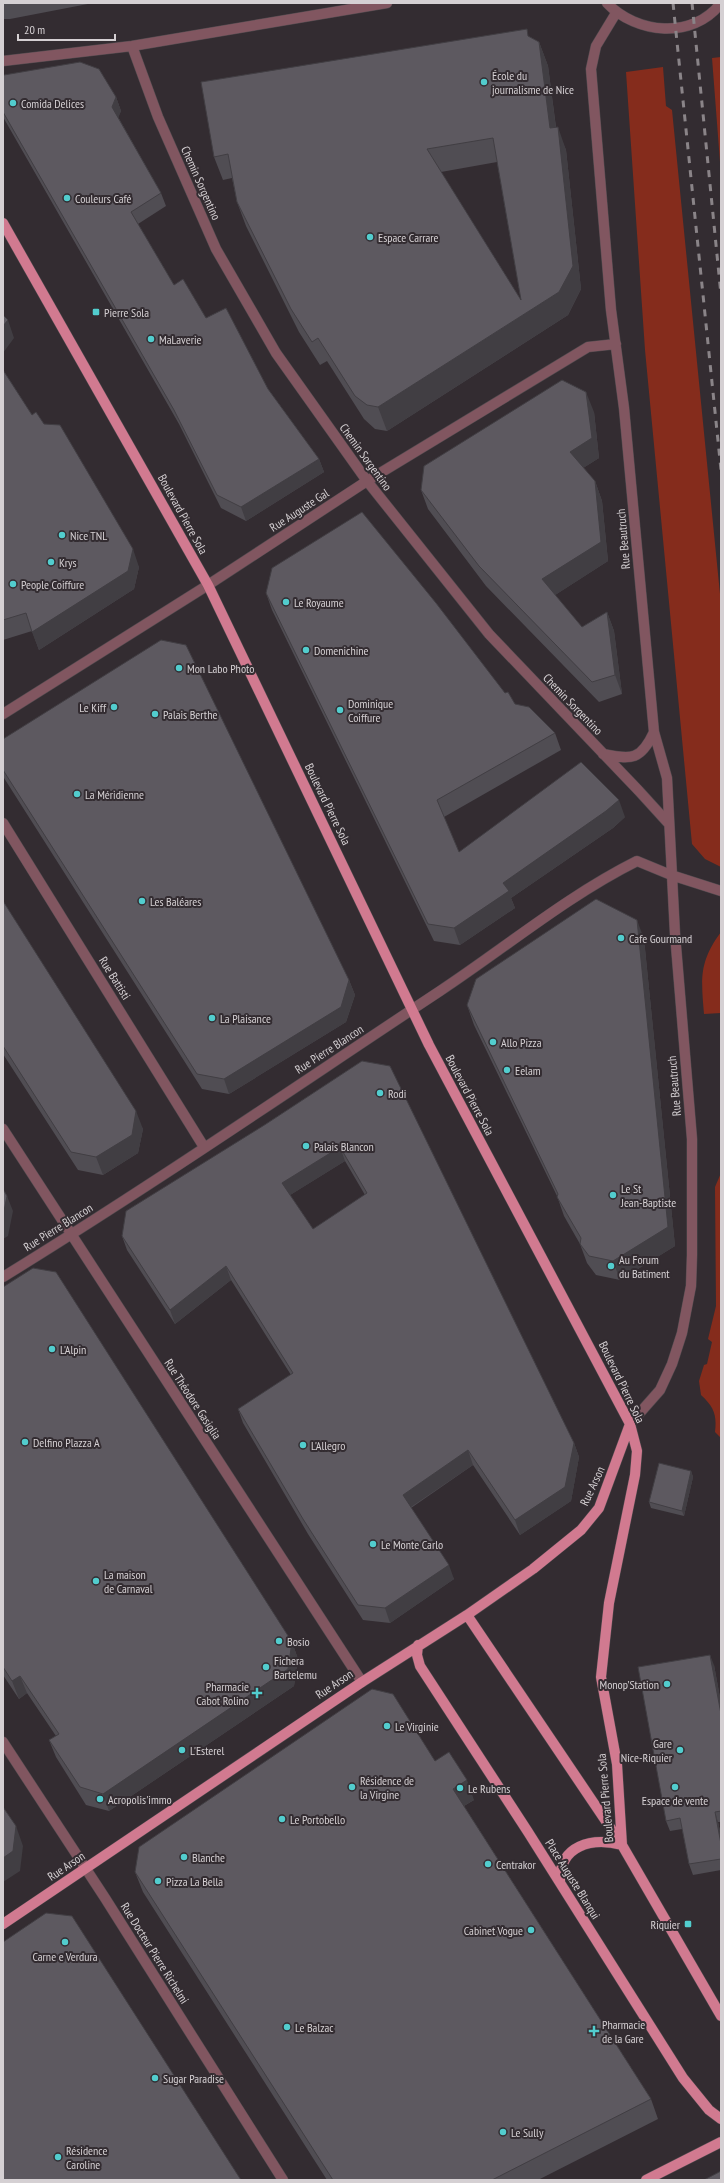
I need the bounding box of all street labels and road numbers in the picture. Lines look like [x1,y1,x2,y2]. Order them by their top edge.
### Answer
street label: Chemin Sorgentino [178,144,224,222]
street label: Chemin Sorgentino [337,420,395,494]
street label: Boulevard Pierre Sola [155,471,211,557]
street label: Rue Auguste Gal [267,485,332,535]
street label: Rue Beautruch [613,508,633,570]
street label: Chemin Sorgentino [540,670,606,738]
street label: Boulevard Pierre Sola [302,761,354,847]
street label: Rue Battisti [96,954,134,1002]
street label: Rue Pierre Blancon [292,1021,366,1077]
street label: Boulevard Pierre Sola [442,1052,498,1138]
street label: Rue Beautruch [664,1055,684,1117]
street label: Rue Pierre Blancon [21,1200,95,1254]
street label: Boulevard Pierre Sola [596,1339,648,1425]
street label: Rue Théodore Gasiglia [161,1356,225,1442]
street label: Rue Arson [576,1464,608,1508]
street label: Rue Arson [313,1666,355,1702]
street label: Boulevard Pierre Sola [594,1753,616,1843]
street label: Place Auguste Blanqui [542,1836,604,1922]
street label: Rue Arson [45,1848,87,1884]
street label: Rue Docteur Pierre Richelmi [118,1900,192,2006]

